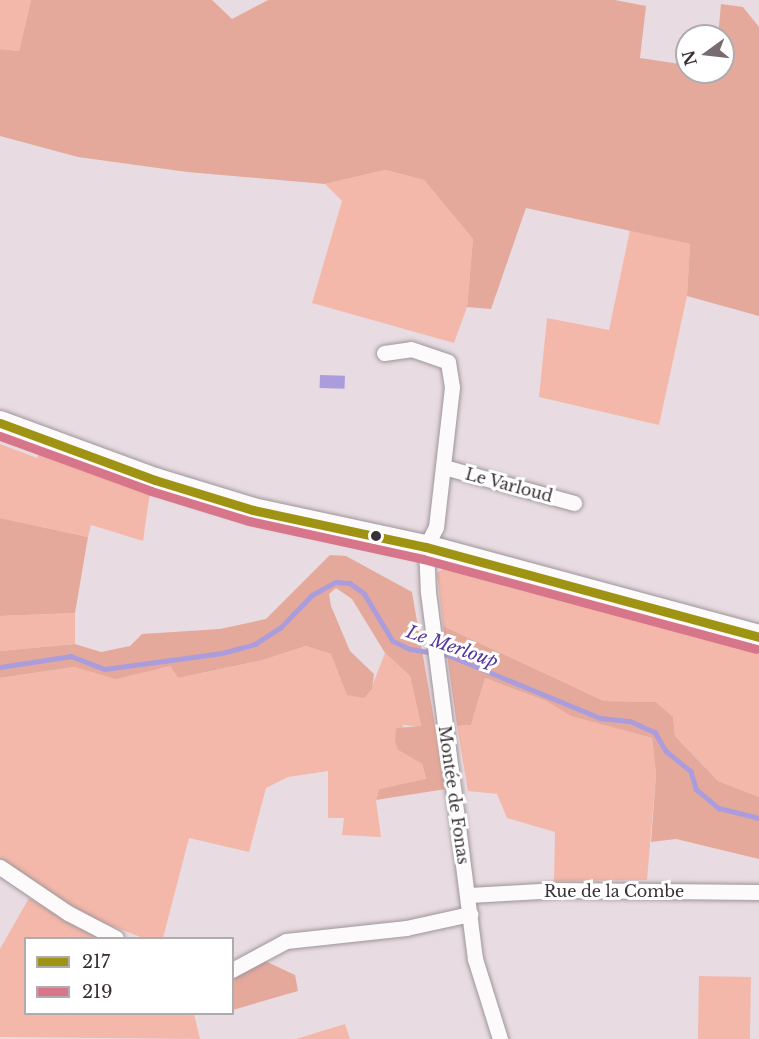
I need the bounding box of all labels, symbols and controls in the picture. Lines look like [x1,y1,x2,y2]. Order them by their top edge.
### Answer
north arrow [675,24,735,84]
text: N [678,48,701,68]
street label: Le Varloud [463,464,555,506]
unlabelled marker [370,530,382,542]
water label: Le Merloup [403,621,501,673]
street label: Montée de Fonas [435,724,473,866]
street label: Rue de la Combe [544,881,684,901]
legend [24,937,234,1015]
text: 217 [82,951,110,973]
text: 219 [82,981,113,1003]

